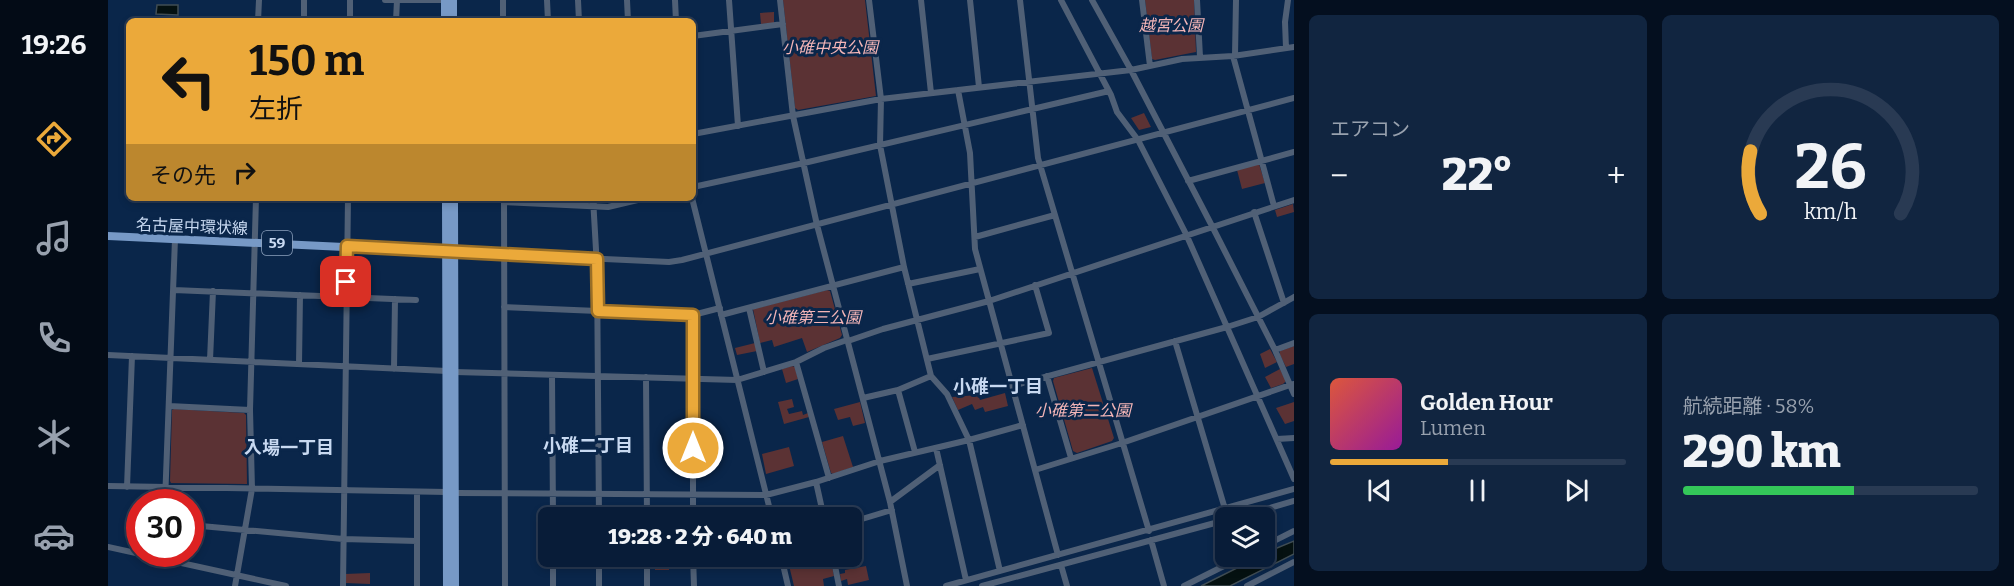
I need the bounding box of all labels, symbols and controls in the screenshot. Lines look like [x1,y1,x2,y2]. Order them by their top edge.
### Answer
park label: 越宮公園 [1139,16,1205,35]
text: 19:26 [21,29,87,61]
text: 150 m [249,36,364,86]
park label: 小碓中央公園 [782,38,880,57]
icon: left [150,42,228,120]
text: 左折 [249,93,303,125]
text: エアコン [1330,117,1410,141]
icon: directions [33,118,75,160]
text: 26 [1794,130,1866,205]
text: 22° [1442,148,1513,202]
icon: right [228,156,261,189]
text: − [1330,156,1348,196]
text: + [1607,156,1626,196]
text: その先 [150,162,216,189]
text: km/h [1804,199,1857,225]
street label: 名古屋中環状線 [136,215,248,238]
icon: music [33,217,75,259]
road number: 59 [262,231,292,255]
pin [320,256,371,307]
icon: arrive [329,265,362,298]
park label: 小碓第三公園 [765,308,863,327]
icon: phone [33,317,75,359]
district label: 小碓一丁目 [953,376,1043,398]
text: Golden Hour [1420,389,1553,416]
text: 航続距離 · 58% [1683,394,1814,418]
park label: 小碓第二公園 [1035,401,1133,420]
icon: climate [33,416,75,458]
position arrow [661,416,725,480]
text: Lumen [1420,416,1486,440]
text: 290 km [1683,425,1841,479]
district label: 小碓二丁目 [543,435,633,457]
district label: 入場一丁目 [244,437,334,459]
icon: previous [1363,474,1396,507]
icon: pause [1461,474,1494,507]
icon: next [1560,474,1593,507]
speed limit sign: 30 [126,489,204,567]
map controls [1215,507,1275,567]
button: layers [1215,507,1275,567]
icon: car [33,515,75,557]
text: 19:28 · 2 分 · 640 m [608,523,792,550]

